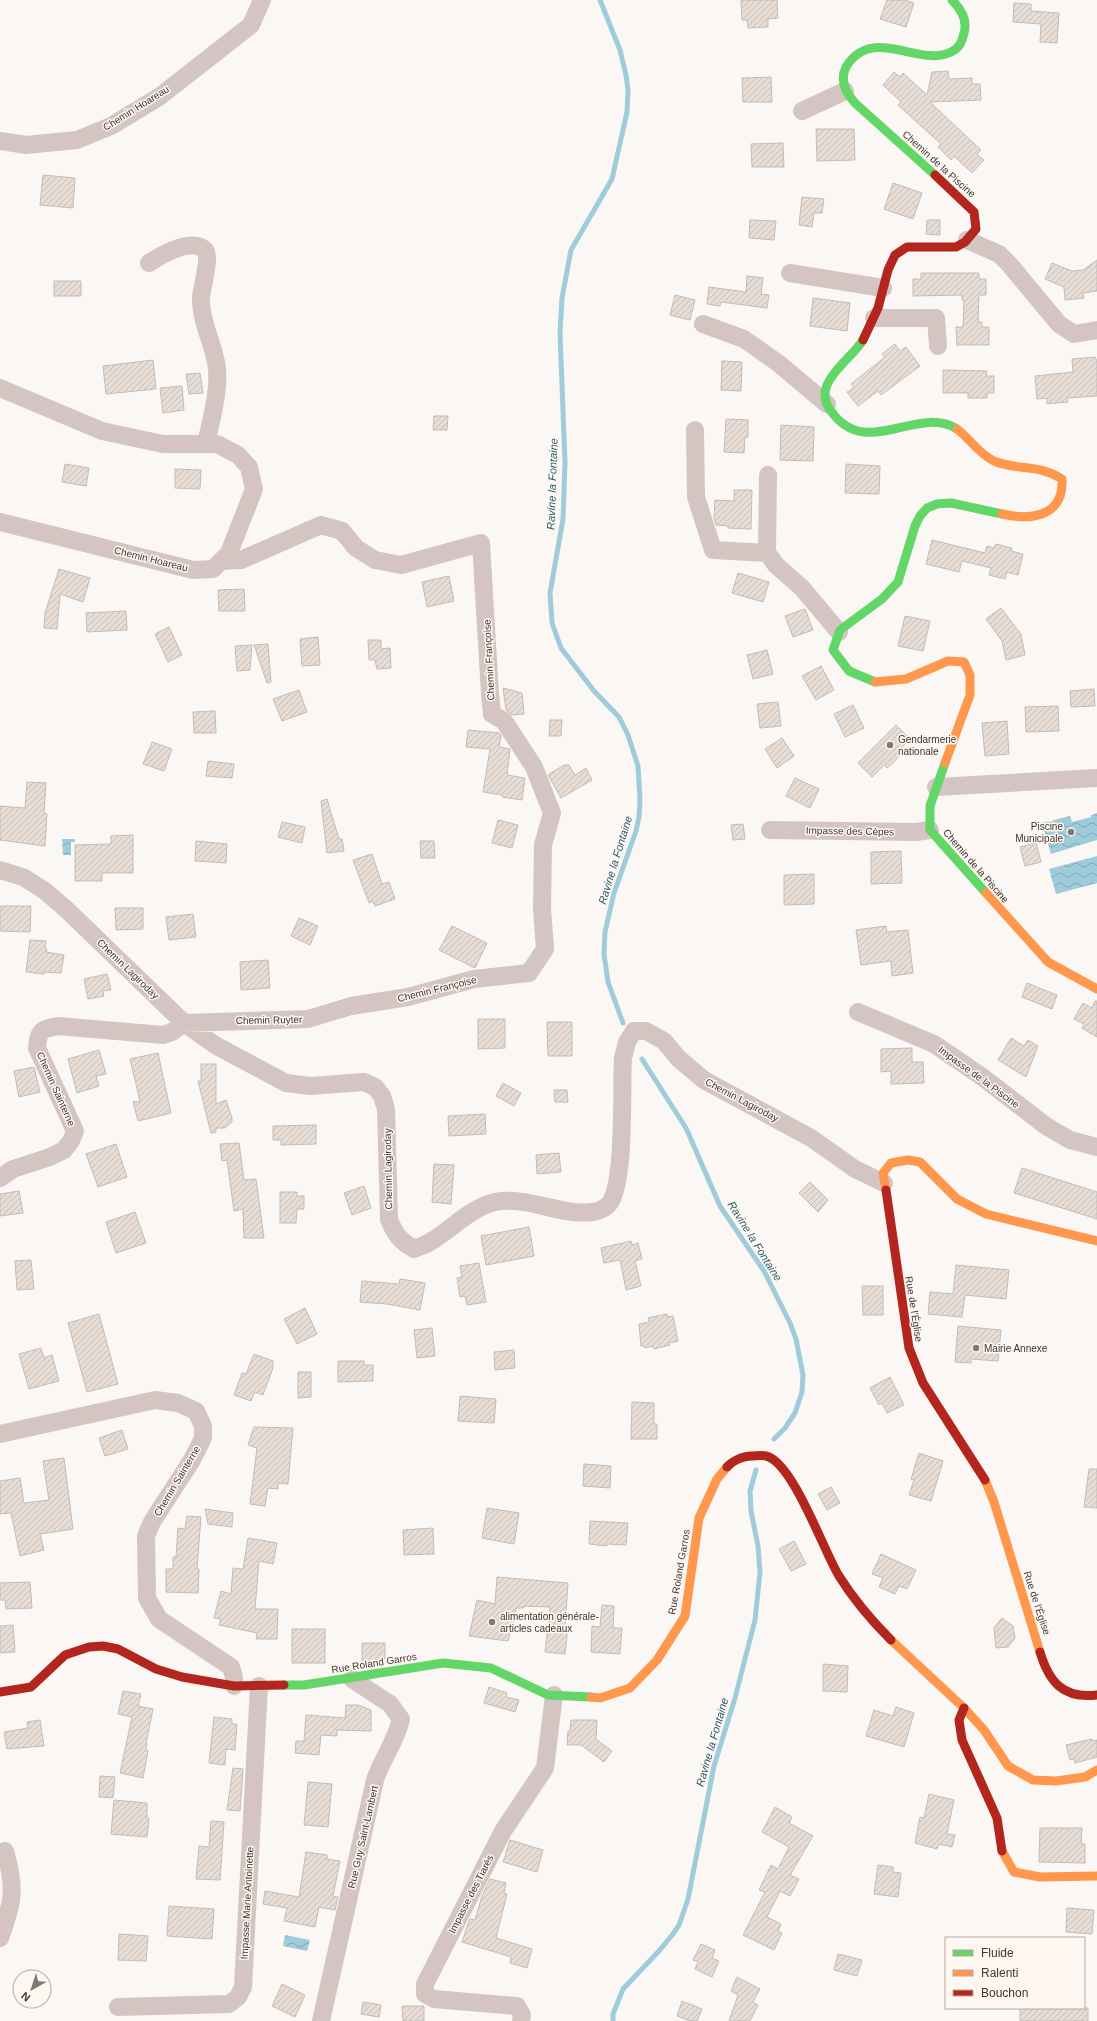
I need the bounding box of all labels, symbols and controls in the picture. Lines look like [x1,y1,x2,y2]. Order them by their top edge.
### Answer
street label: Chemin Hoareau [101,83,171,133]
street label: Chemin de la Piscine [900,128,978,200]
water label: Ravine la Fontaine [544,438,560,530]
street label: Chemin Hoareau [113,545,189,573]
street label: Chemin Françoise [481,619,497,701]
place label: Gendarmerie nationale [898,734,957,757]
marker: Gendarmerie nationale [885,740,895,750]
water label: Ravine la Fontaine [596,814,634,906]
place label: Piscine Municipale [1015,821,1063,844]
street label: Impasse des Cèpes [806,825,894,837]
street label: Chemin de la Piscine [941,827,1011,905]
marker: Piscine Municipale [1066,827,1076,837]
street label: Chemin Lagiroday [95,937,161,1001]
street label: Chemin Françoise [396,974,478,1004]
street label: Chemin Ruyter [236,1014,303,1026]
street label: Impasse de la Piscine [936,1044,1022,1110]
street label: Chemin Sainterne [35,1050,77,1128]
street label: Chemin Lagiroday [704,1076,780,1124]
street label: Chemin Lagiroday [382,1128,394,1210]
water label: Ravine la Fontaine [726,1199,784,1283]
street label: Rue de l'Église [903,1275,926,1343]
marker: Mairie Annexe [971,1343,981,1353]
place label: Mairie Annexe [984,1343,1048,1354]
street label: Chemin Sainterne [152,1443,203,1518]
street label: Rue Roland Garros [666,1529,692,1615]
street label: Rue de l'Église [1022,1569,1054,1637]
place label: alimentation générale- articles cadeaux [500,1611,599,1634]
marker: alimentation générale- articles cadeaux [487,1617,497,1627]
street label: Rue Roland Garros [331,1651,417,1675]
water label: Ravine la Fontaine [694,1696,730,1788]
street label: Rue Guy Saint-Lambert [346,1784,380,1889]
street label: Impasse Marie Antoinette [239,1846,255,1960]
street label: Impasse des Tiarés [446,1853,496,1935]
legend [945,1937,1085,2009]
text: Fluide [981,1946,1014,1960]
text: Ralenti [981,1966,1018,1980]
north arrow [12,1969,52,2009]
text: Bouchon [981,1986,1028,2000]
text: N [19,1990,33,2004]

